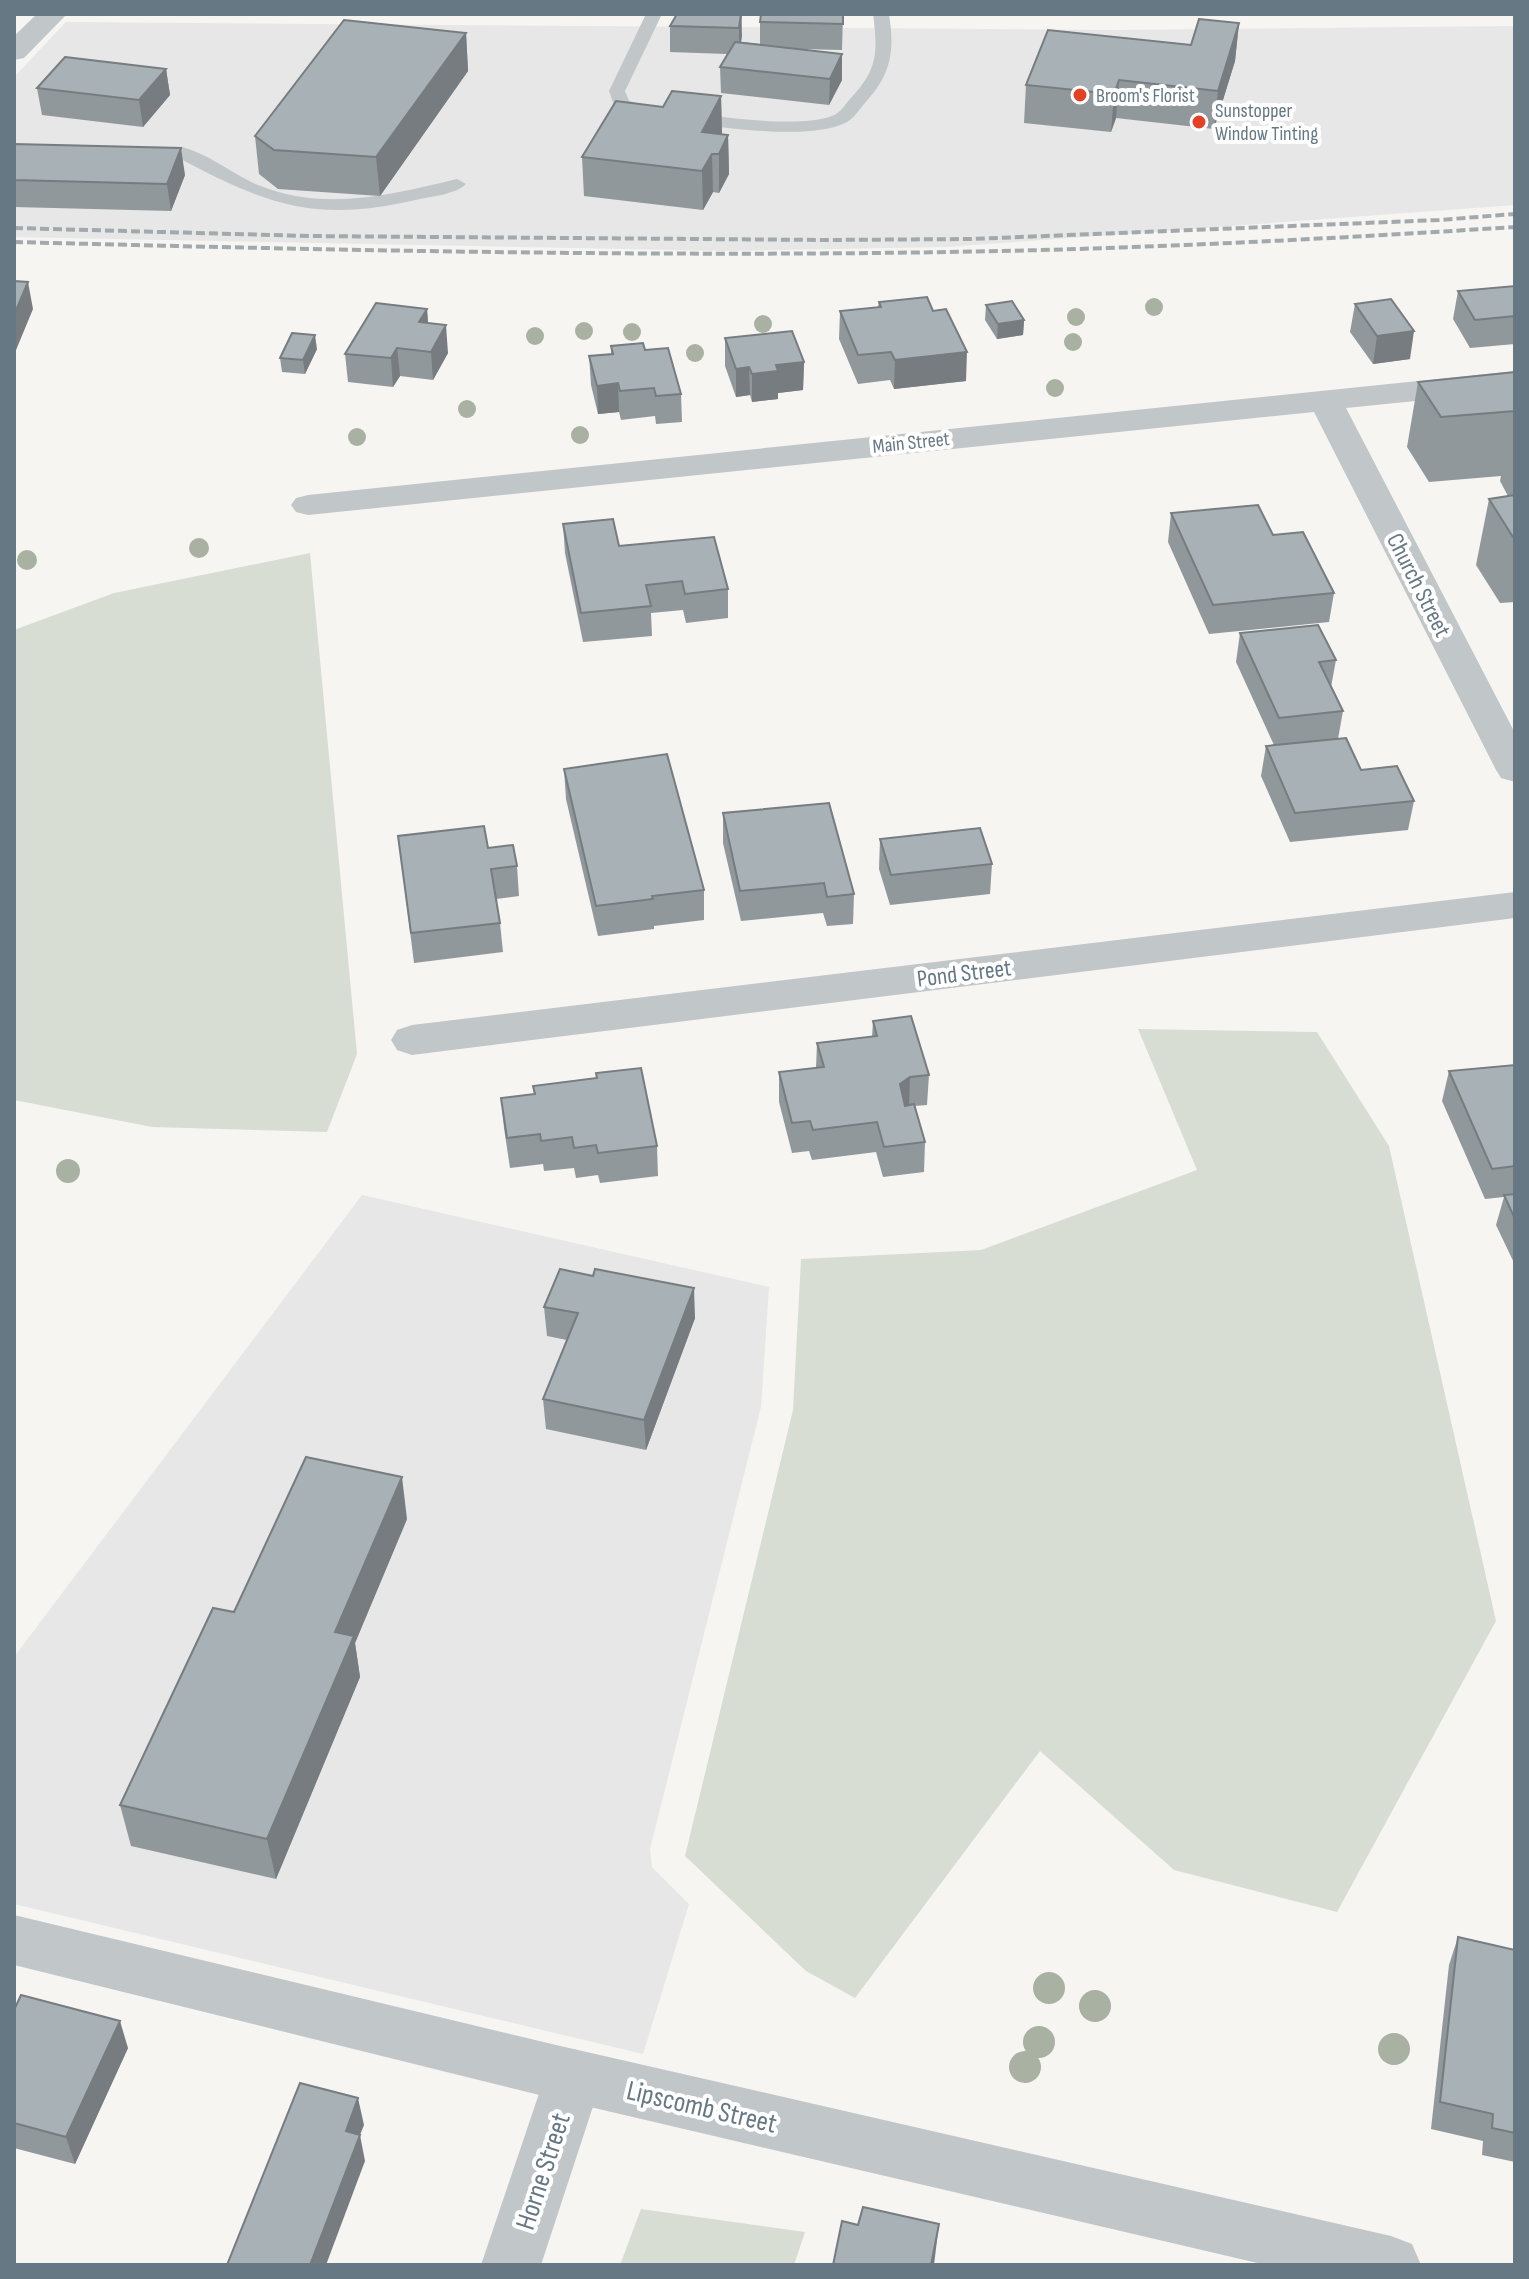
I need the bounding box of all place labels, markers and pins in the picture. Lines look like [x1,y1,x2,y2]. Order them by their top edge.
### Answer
place label: Broom's Florist [1096,84,1195,108]
marker: Broom's Florist [1071,86,1089,104]
place label: Sunstopper Window Tinting [1215,99,1318,146]
marker: Sunstopper Window Tinting [1190,113,1208,131]

